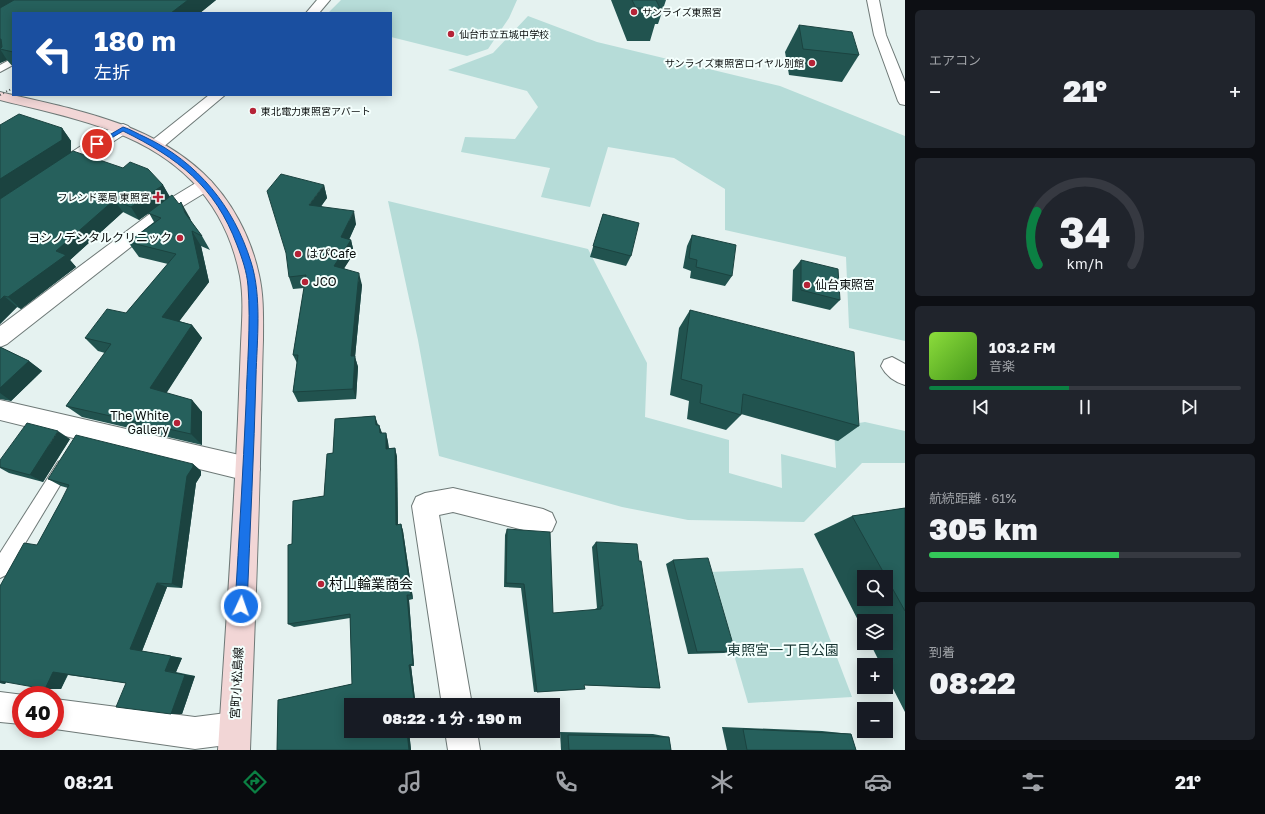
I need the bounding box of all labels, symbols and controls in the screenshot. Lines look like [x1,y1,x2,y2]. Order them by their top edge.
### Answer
place label: サンライズ東照宮 [642,6,722,18]
marker: サンライズ東照宮 [629,7,639,17]
text: 180 m [94,24,176,57]
icon: left [28,28,80,80]
place label: 仙台市立五城中学校 [459,28,549,40]
marker: 仙台市立五城中学校 [446,29,456,39]
text: エアコン [929,52,981,68]
place label: サンライズ東照宮ロイヤル別館 [665,57,804,69]
marker: サンライズ東照宮ロイヤル別館 [807,58,817,68]
text: 左折 [94,61,130,83]
text: 21° [1063,73,1107,109]
text: − [929,78,941,105]
text: + [1229,78,1241,105]
place label: 東北電力東照宮アパート [261,105,371,117]
marker: 東北電力東照宮アパート [248,106,258,116]
pin [80,127,114,161]
icon: arrive [86,133,108,155]
place label: フレンド薬局 東照宮 [58,191,150,203]
marker: フレンド薬局 東照宮 [153,192,163,202]
text: 34 [1059,207,1111,257]
place label: ヨシノデンタルクリニック [28,230,172,245]
marker: ヨシノデンタルクリニック [175,233,185,243]
place label: はぴCafe [306,246,356,261]
marker: はぴCafe [293,249,303,259]
text: km/h [1067,255,1103,272]
place label: JCO [313,274,337,289]
marker: JCO [300,277,310,287]
place label: 仙台東照宮 [815,277,875,292]
marker: 仙台東照宮 [802,280,812,290]
text: 103.2 FM [989,338,1056,356]
text: 音楽 [989,358,1015,374]
icon: previous [970,396,992,418]
icon: pause [1074,396,1096,418]
icon: next [1178,396,1200,418]
place label: The White Gallery [110,408,169,437]
marker: The White Gallery [172,418,182,428]
text: 航続距離 · 61% [929,490,1017,506]
text: 305 km [929,511,1038,547]
map controls [857,570,893,738]
button: search [857,570,893,606]
place label: 村山輪業商会 [329,575,413,592]
marker: 村山輪業商会 [316,579,326,589]
position arrow [220,585,262,627]
button: layers [857,614,893,650]
park label: 東照宮一丁目公園 [727,641,839,658]
text: 到着 [929,644,955,660]
street label: 宮町小松島線 [227,647,246,719]
button: + [857,658,893,694]
text: 08:22 [929,665,1016,701]
speed limit sign: 40 [12,686,64,738]
button: − [857,702,893,738]
text: 08:22 · 1 分 · 190 m [382,709,522,727]
icon: directions [241,768,269,796]
icon: music [396,768,424,796]
icon: phone [552,768,580,796]
icon: climate [708,768,736,796]
icon: car [864,768,892,796]
icon: filters [1019,768,1047,796]
text: 08:21 [64,771,113,793]
text: 21° [1175,771,1201,793]

